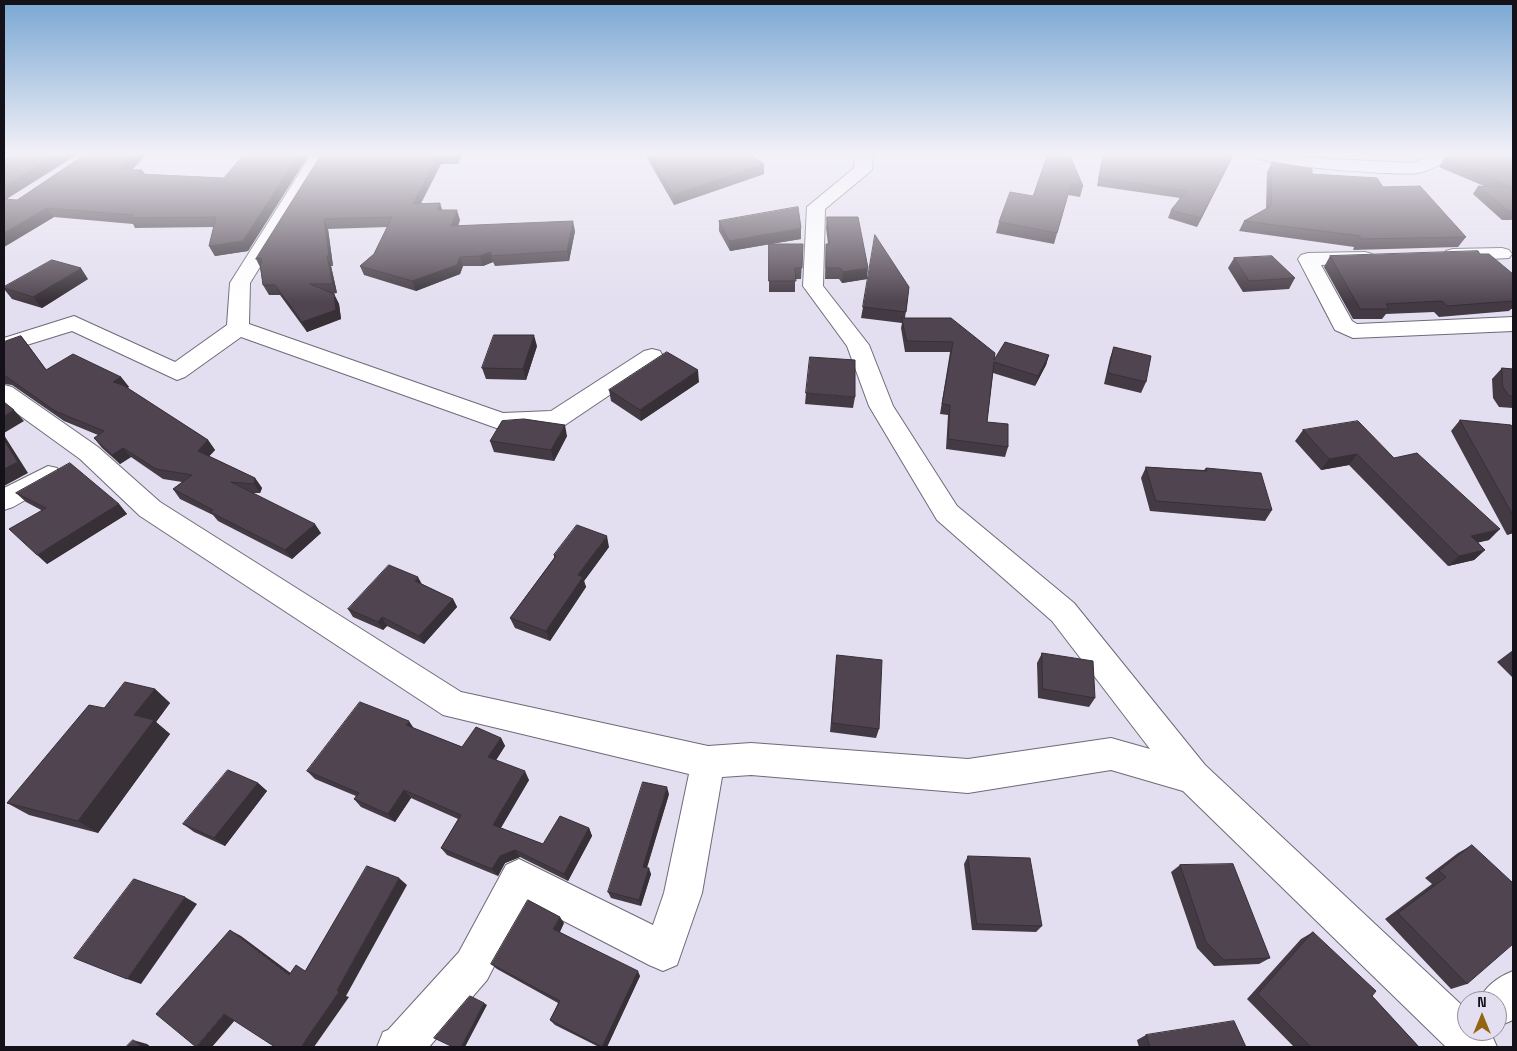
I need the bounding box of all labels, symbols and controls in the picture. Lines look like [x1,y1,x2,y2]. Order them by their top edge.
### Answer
north arrow [1457,991,1507,1041]
text: N [1477,993,1487,1011]

